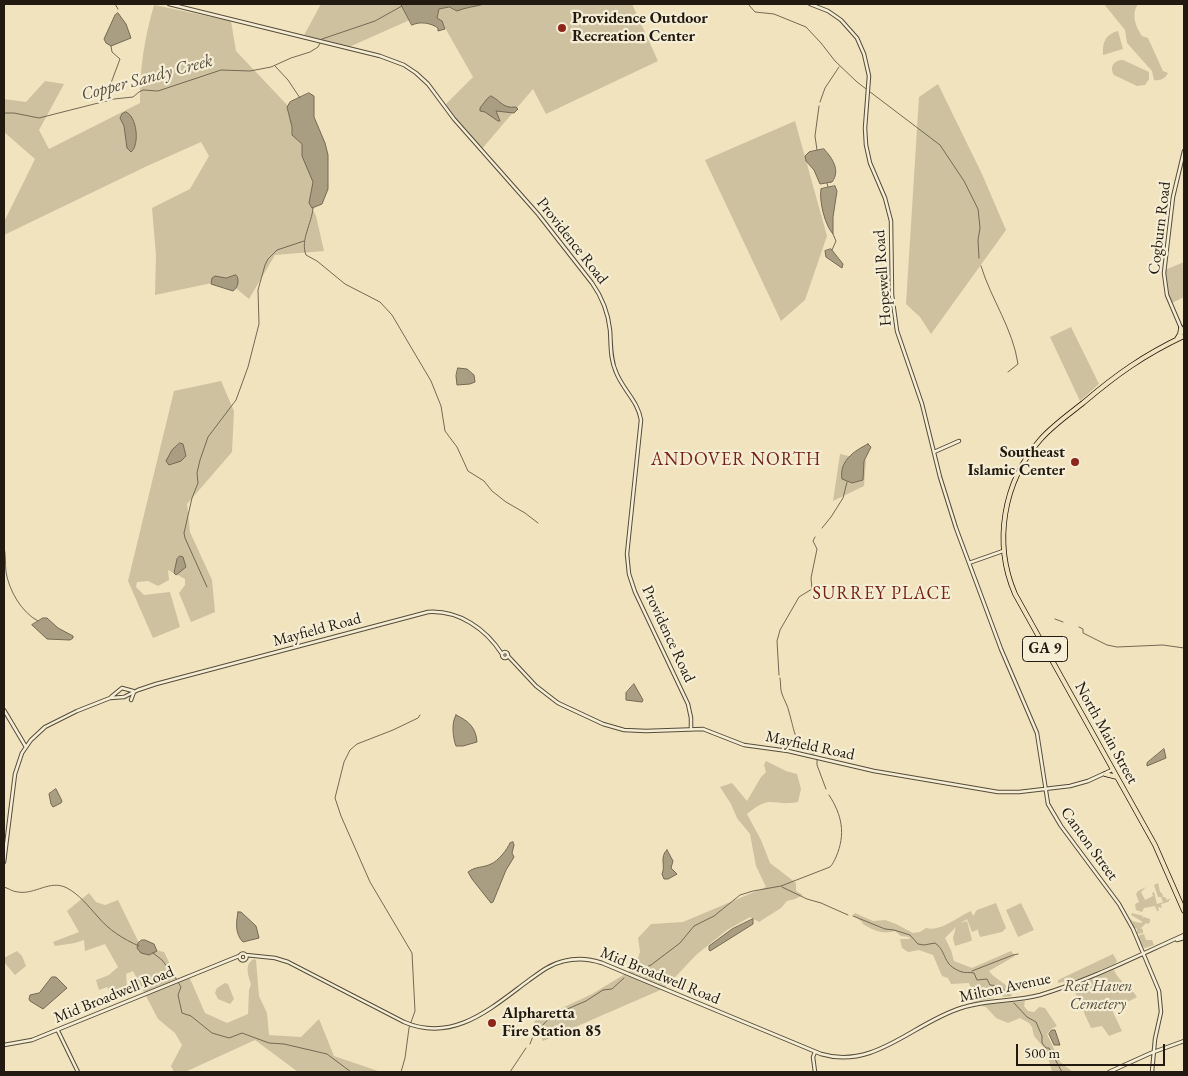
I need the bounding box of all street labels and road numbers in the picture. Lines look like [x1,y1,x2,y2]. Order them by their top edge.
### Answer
street label: Cogburn Road [1145,180,1175,276]
street label: Providence Road [532,194,612,288]
street label: Hopewell Road [870,229,896,327]
street label: Providence Road [637,583,699,685]
street label: Mayfield Road [271,609,363,651]
road number: GA 9 [1022,636,1068,662]
street label: North Main Street [1070,679,1142,787]
street label: Mayfield Road [764,727,856,765]
street label: Canton Street [1056,804,1122,884]
street label: Mid Broadwell Road [597,943,723,1009]
street label: Mid Broadwell Road [51,962,177,1028]
street label: Milton Avenue [958,969,1052,1007]

